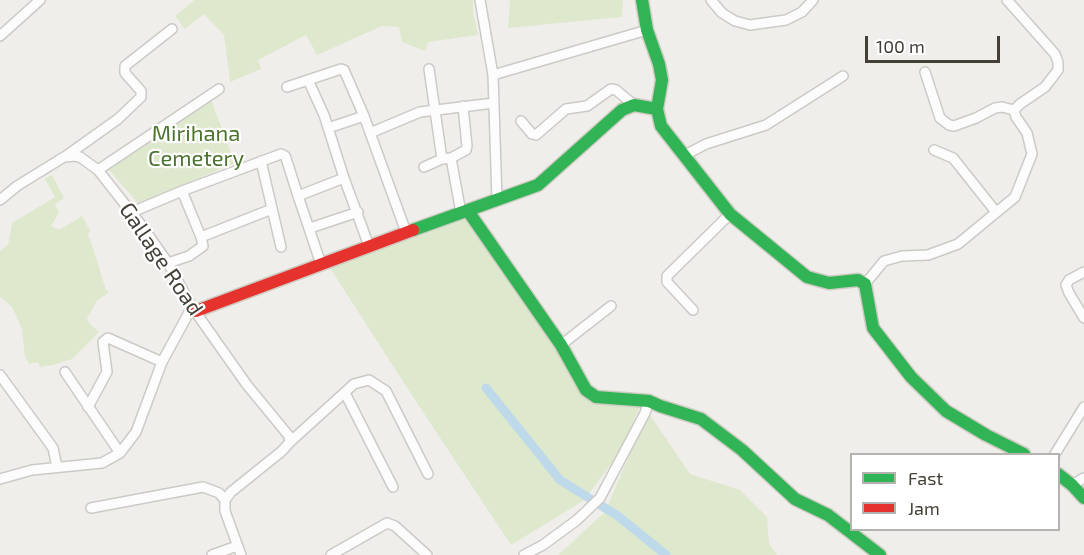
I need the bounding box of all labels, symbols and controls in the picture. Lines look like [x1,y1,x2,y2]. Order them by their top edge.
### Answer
scale bar [868,24,1003,62]
text: 100 m [876,35,925,57]
park label: Mirihana Cemetery [148,121,244,172]
street label: Gallage Road [114,197,208,321]
legend [850,453,1060,531]
text: Fast [908,467,943,489]
text: Jam [908,497,940,519]

